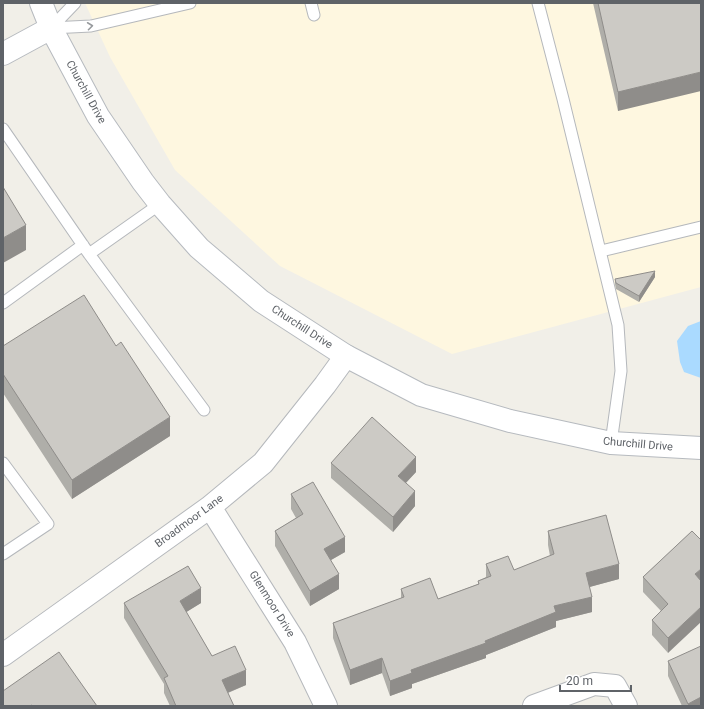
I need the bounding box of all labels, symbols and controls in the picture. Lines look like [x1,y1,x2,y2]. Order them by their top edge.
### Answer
one-way arrow [87,22,93,31]
street label: Churchill Drive [63,58,109,126]
street label: Churchill Drive [269,302,335,352]
street label: Churchill Drive [602,434,674,454]
street label: Broadmoor Lane [152,492,226,550]
street label: Glenmoor Drive [246,569,298,640]
scale bar [560,667,631,693]
text: 20 m [566,674,593,688]

